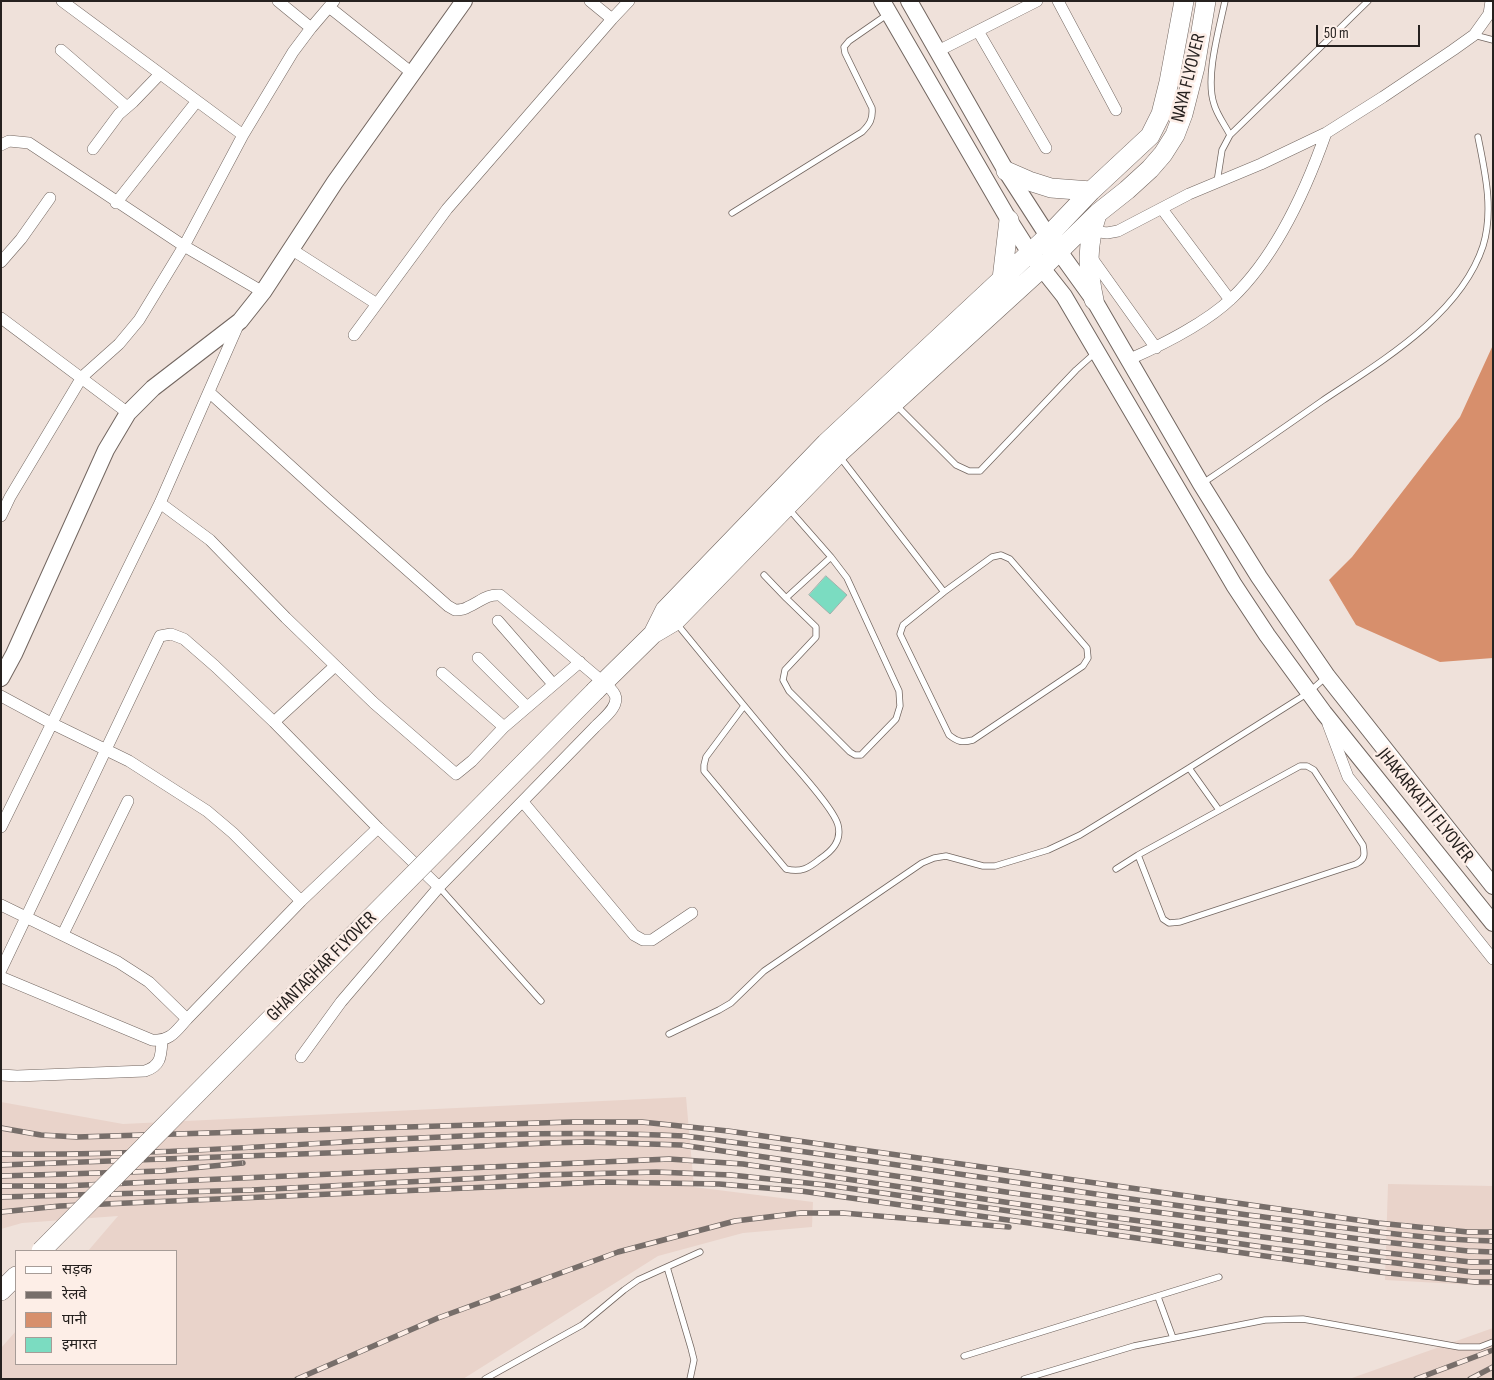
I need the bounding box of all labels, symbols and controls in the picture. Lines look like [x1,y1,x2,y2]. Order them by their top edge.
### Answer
scale bar [1319,15,1423,47]
text: 50 m [1324,24,1349,43]
street label: NAYA FLYOVER [1167,31,1211,125]
street label: JHAKARKATTI FLYOVER [1372,744,1478,868]
street label: GHANTAGHAR FLYOVER [262,907,382,1027]
legend [15,1250,178,1365]
text: सड़क [62,1260,92,1279]
text: रेलवे [62,1285,87,1304]
text: पानी [62,1310,87,1329]
text: इमारत [62,1335,97,1354]

